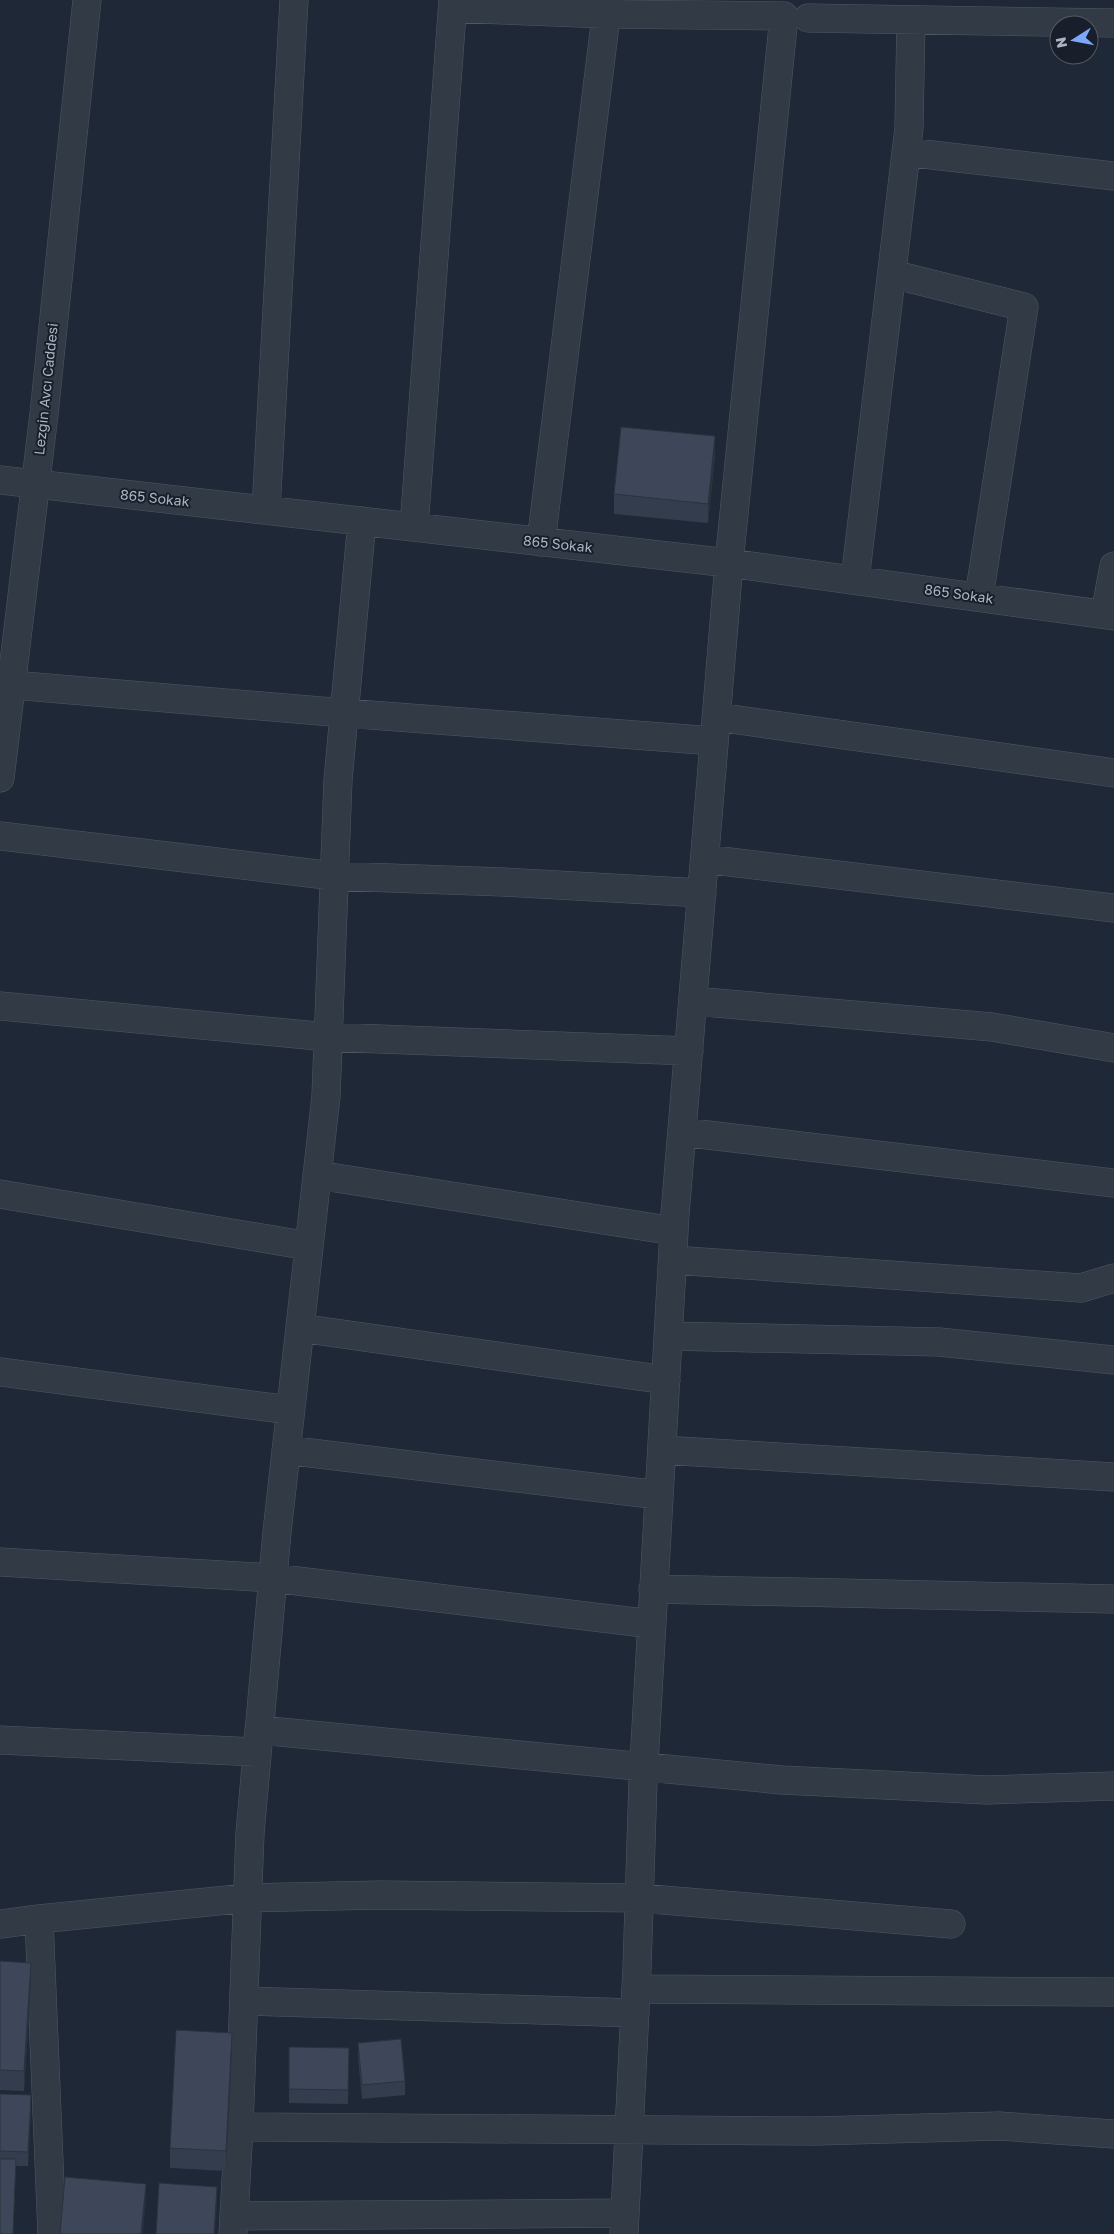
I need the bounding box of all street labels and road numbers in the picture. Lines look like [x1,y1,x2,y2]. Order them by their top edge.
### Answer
street label: Lezgin Avcı Caddesi [30,322,61,456]
street label: 865 Sokak [120,485,191,510]
street label: 865 Sokak [523,531,594,556]
street label: 865 Sokak [923,580,995,607]

